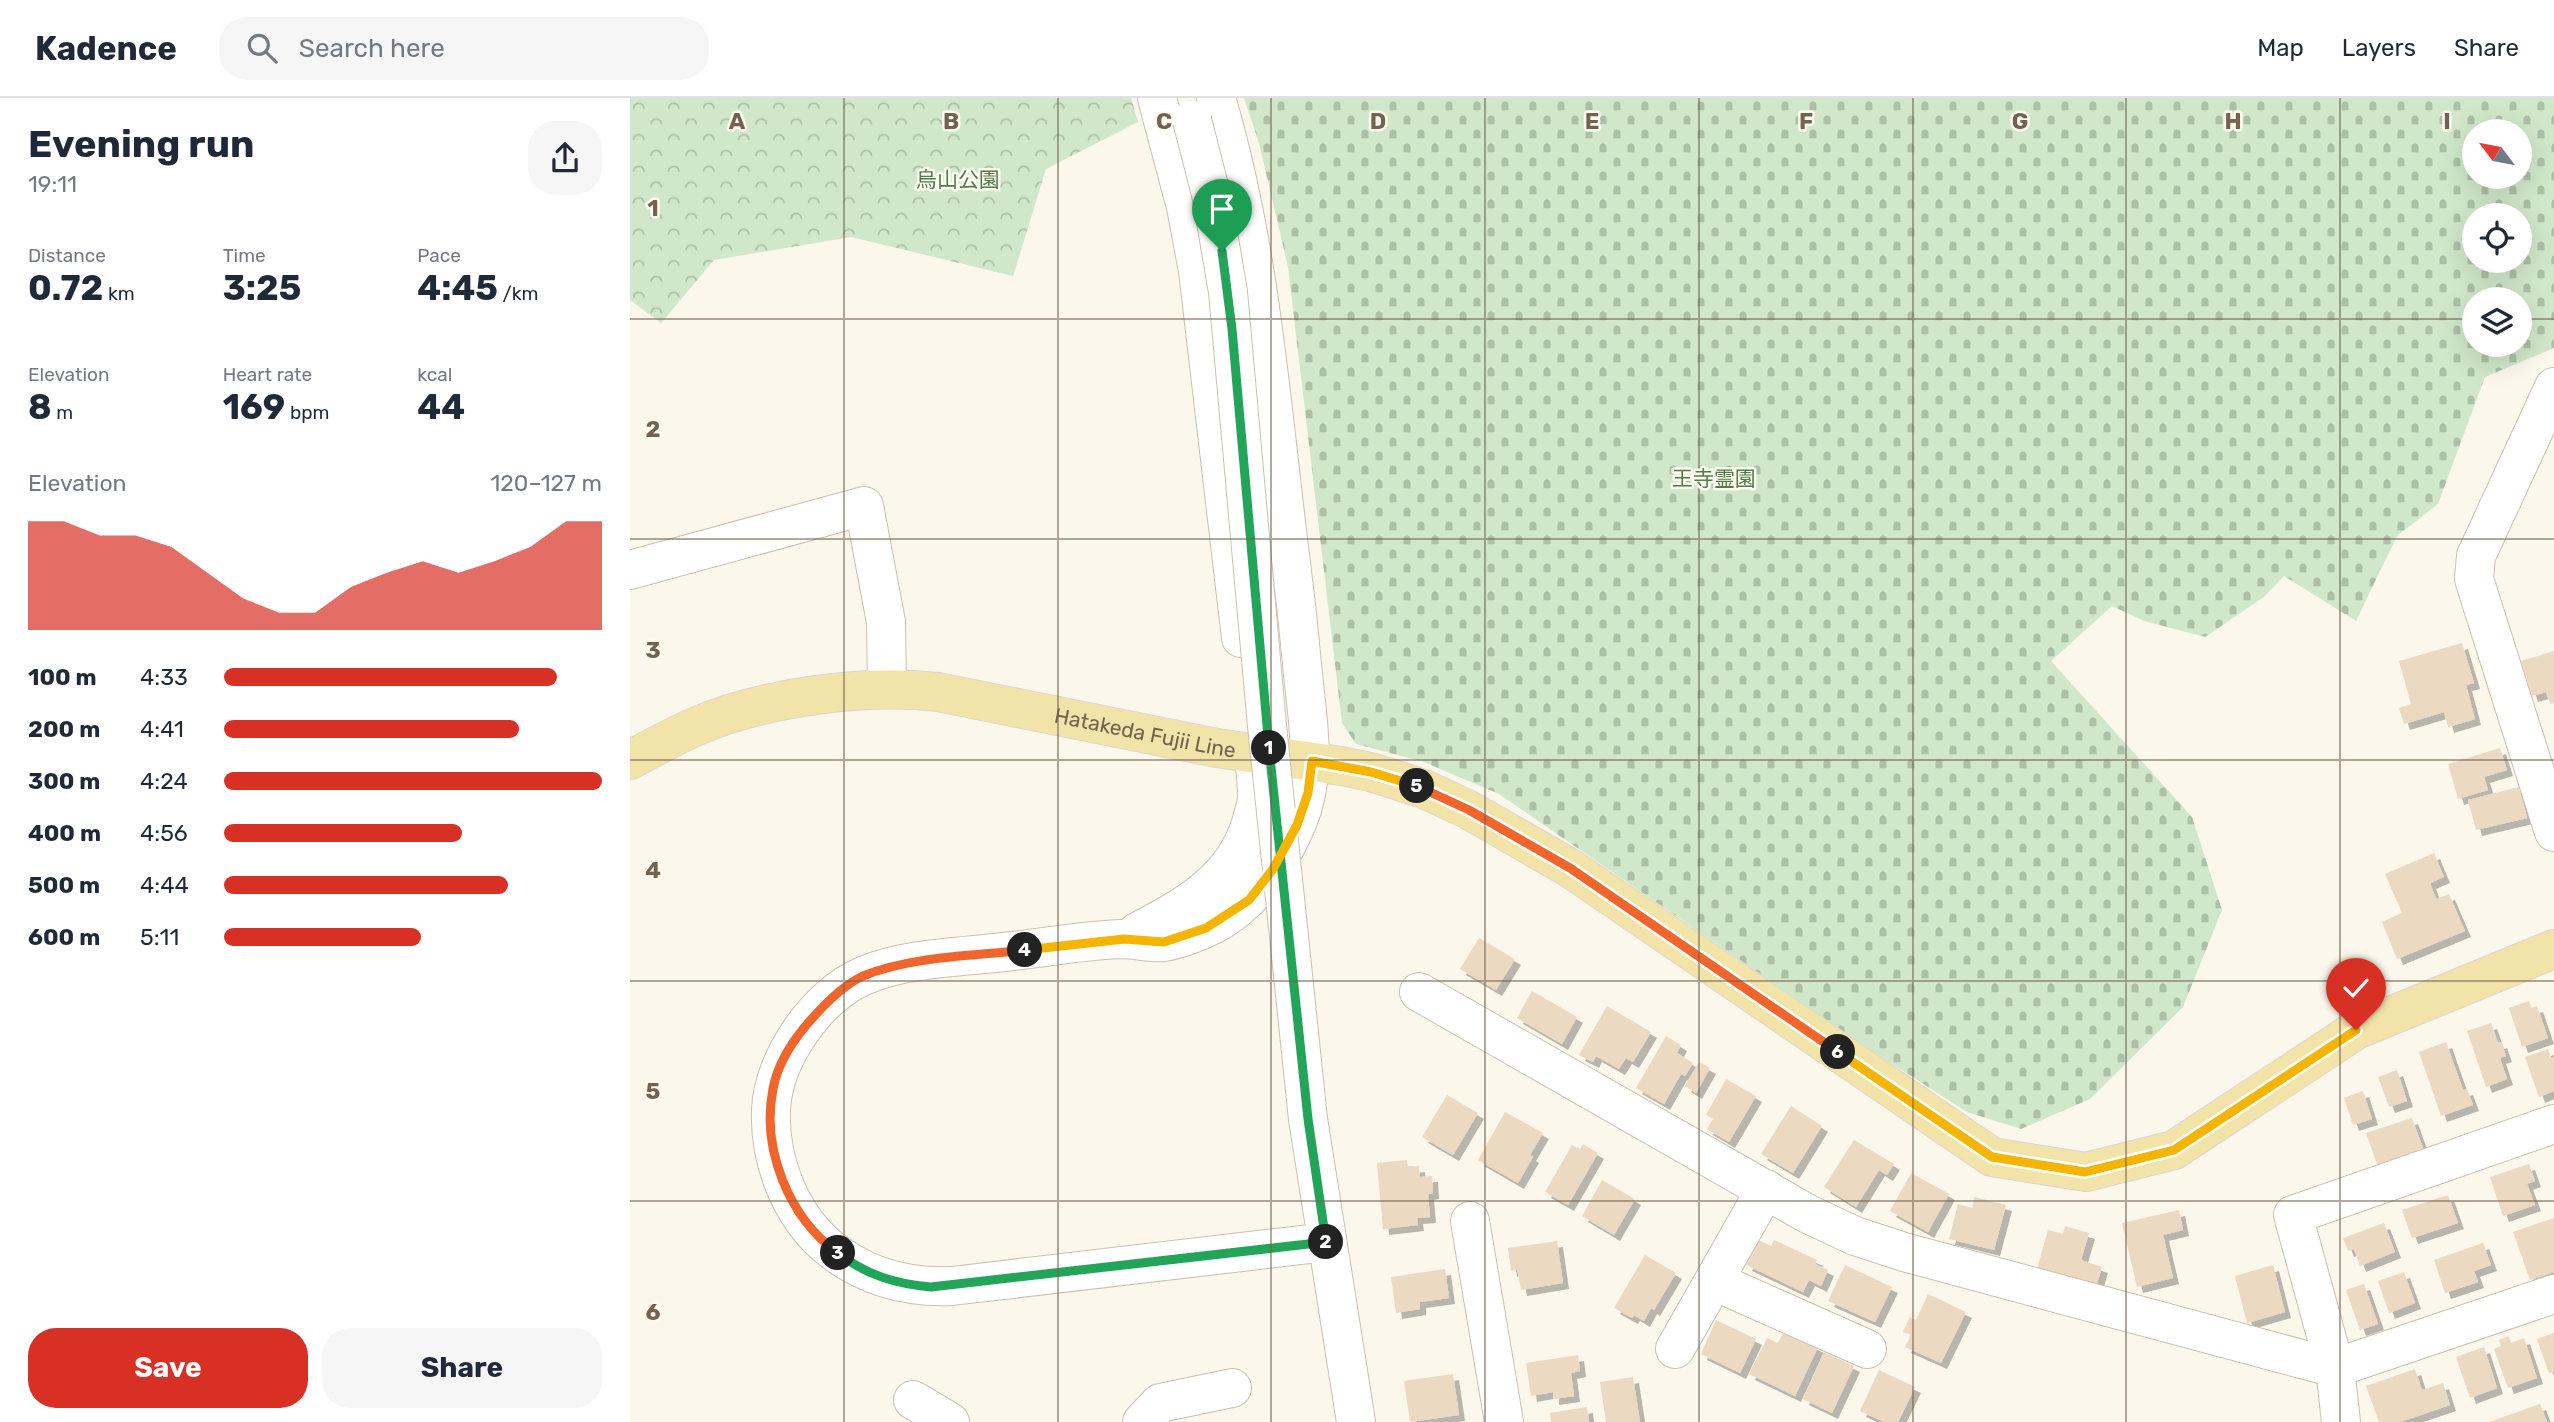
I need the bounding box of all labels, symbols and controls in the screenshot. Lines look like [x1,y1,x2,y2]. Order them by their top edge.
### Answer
search box [219,17,709,80]
text: Kadence [35,29,177,68]
icon: search [243,29,281,67]
text: Search here [299,33,445,64]
text: Map [2257,34,2304,62]
text: Layers [2342,34,2416,62]
text: Share [2454,34,2519,62]
text: A [729,107,746,135]
text: B [943,107,959,135]
text: C [1156,107,1172,135]
text: D [1370,107,1386,135]
text: E [1585,107,1599,135]
text: F [1799,107,1813,135]
text: G [2012,107,2028,135]
text: H [2224,107,2242,135]
text: I [2443,107,2451,135]
north arrow [2462,119,2532,189]
map controls [2462,119,2532,357]
text: Evening run [28,121,254,167]
button: share [528,121,602,195]
park label: 烏山公園 [916,167,1000,192]
text: 19:11 [28,170,77,198]
pin [1192,179,1252,251]
icon: arrive [1203,190,1241,228]
text: 1 [647,194,659,222]
button: locate [2462,203,2532,273]
text: Distance [28,244,106,267]
text: Time [223,244,266,267]
text: Pace [417,244,461,267]
text: 0.72 [28,267,103,309]
text: 3:25 [223,267,301,309]
text: 4:45 [417,267,498,309]
text: km [103,282,135,305]
text: /km [498,282,538,305]
button: layers [2462,287,2532,357]
text: Elevation [28,363,109,386]
text: Heart rate [223,363,312,386]
text: kcal [417,363,452,386]
text: 8 [28,386,52,428]
text: 169 [223,386,285,428]
text: 44 [417,386,465,428]
text: m [52,401,73,424]
text: bpm [285,401,329,424]
text: 2 [646,415,660,443]
park label: 王寺霊園 [1672,466,1756,491]
text: Elevation [28,469,127,497]
text: 120–127 m [490,469,602,497]
text: 3 [645,636,661,664]
text: 100 m [28,663,97,691]
text: 4:33 [140,663,188,691]
street label: Hatakeda Fujii Line [1052,703,1238,763]
text: 200 m [28,715,100,743]
text: 4:41 [140,715,184,743]
pin: 1 [1252,730,1286,766]
text: 1 [1264,736,1273,759]
text: 300 m [28,767,100,795]
text: 4:24 [140,767,188,795]
pin: 5 [1400,768,1434,804]
text: 5 [1410,774,1423,797]
text: 400 m [28,819,101,847]
text: 4:56 [140,819,188,847]
text: 4 [645,856,661,884]
text: 500 m [28,871,100,899]
text: 4:44 [140,871,189,899]
text: 600 m [28,923,100,951]
text: 5:11 [140,923,179,951]
pin: 4 [1008,932,1042,968]
text: 4 [1018,938,1031,961]
pin [2326,958,2386,1030]
icon: check [2337,969,2375,1007]
pin: 6 [1820,1034,1856,1070]
text: 6 [1831,1040,1844,1063]
text: 5 [646,1077,661,1105]
pin: 2 [1308,1224,1344,1260]
text: 2 [1319,1230,1332,1253]
pin: 3 [820,1236,856,1270]
text: 3 [831,1241,844,1264]
text: 6 [646,1298,661,1326]
button: Save [28,1328,308,1408]
button: Share [322,1328,602,1408]

